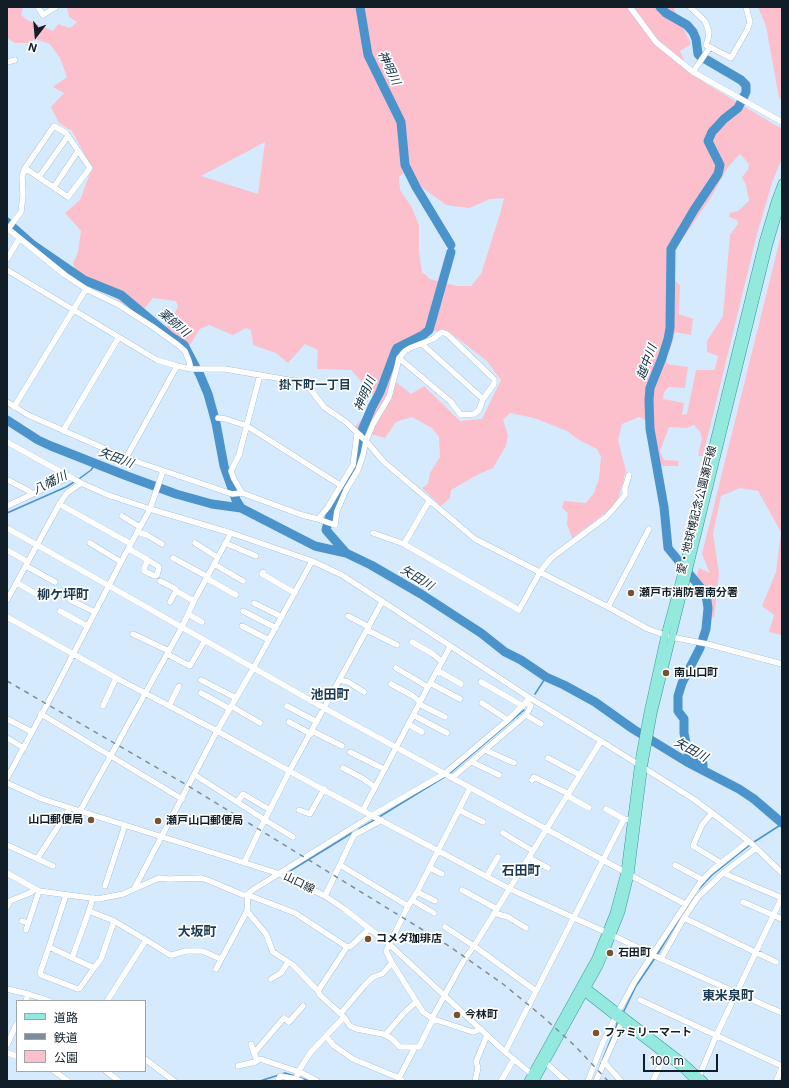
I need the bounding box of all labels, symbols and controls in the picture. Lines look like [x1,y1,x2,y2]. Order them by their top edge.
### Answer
north arrow [16,16,56,56]
text: N [27,40,39,55]
water label: 神明川 [375,49,403,87]
water label: 薬師川 [156,306,192,340]
water label: 越中川 [634,343,660,381]
water label: 神明川 [351,375,379,413]
district label: 掛下町一丁目 [279,378,351,392]
street label: 愛・地球博記念公園瀬戸線 [675,444,719,576]
water label: 矢田川 [97,445,135,471]
water label: 八幡川 [31,469,69,497]
water label: 矢田川 [398,563,436,593]
place label: 瀬戸市消防署南分署 [639,586,738,600]
district label: 柳ケ坪町 [37,587,89,603]
marker: 瀬戸市消防署南分署 [626,588,636,598]
place label: 南山口町 [674,666,718,680]
marker: 南山口町 [661,668,671,678]
district label: 池田町 [311,687,349,703]
water label: 矢田川 [672,735,710,765]
place label: 山口郵便局 [28,813,83,827]
place label: 瀬戸山口郵便局 [166,814,243,828]
marker: 山口郵便局 [86,815,96,825]
marker: 瀬戸山口郵便局 [153,816,163,826]
district label: 石田町 [502,863,540,879]
street label: 山口線 [281,870,317,896]
district label: 大坂町 [178,924,216,940]
place label: コメダ珈琲店 [376,932,442,946]
marker: コメダ珈琲店 [363,934,373,944]
place label: 石田町 [618,946,651,960]
marker: 石田町 [605,948,615,958]
district label: 東米泉町 [702,988,754,1004]
legend [16,1000,146,1072]
place label: 今林町 [465,1008,498,1022]
text: 道路 [54,1010,78,1025]
marker: 今林町 [452,1010,462,1020]
place label: ファミリーマート [604,1026,692,1040]
marker: ファミリーマート [591,1028,601,1038]
text: 鉄道 [54,1030,78,1045]
scale bar [645,1046,720,1072]
text: 公園 [54,1050,78,1065]
text: 100 m [650,1053,684,1068]

